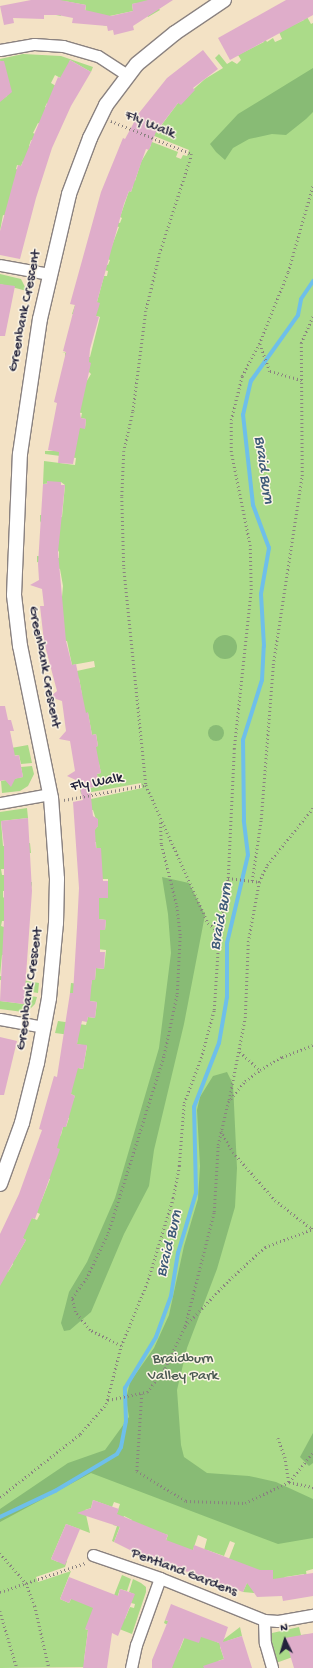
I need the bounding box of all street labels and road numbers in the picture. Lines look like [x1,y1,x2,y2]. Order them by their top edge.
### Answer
street label: Fly Walk [122,106,178,144]
street label: Greenbank Crescent [4,249,46,373]
street label: Greenbank Crescent [23,605,65,729]
street label: Fly Walk [69,770,125,796]
street label: Greenbank Crescent [12,926,48,1052]
street label: Pentland Gardens [128,1544,240,1602]

